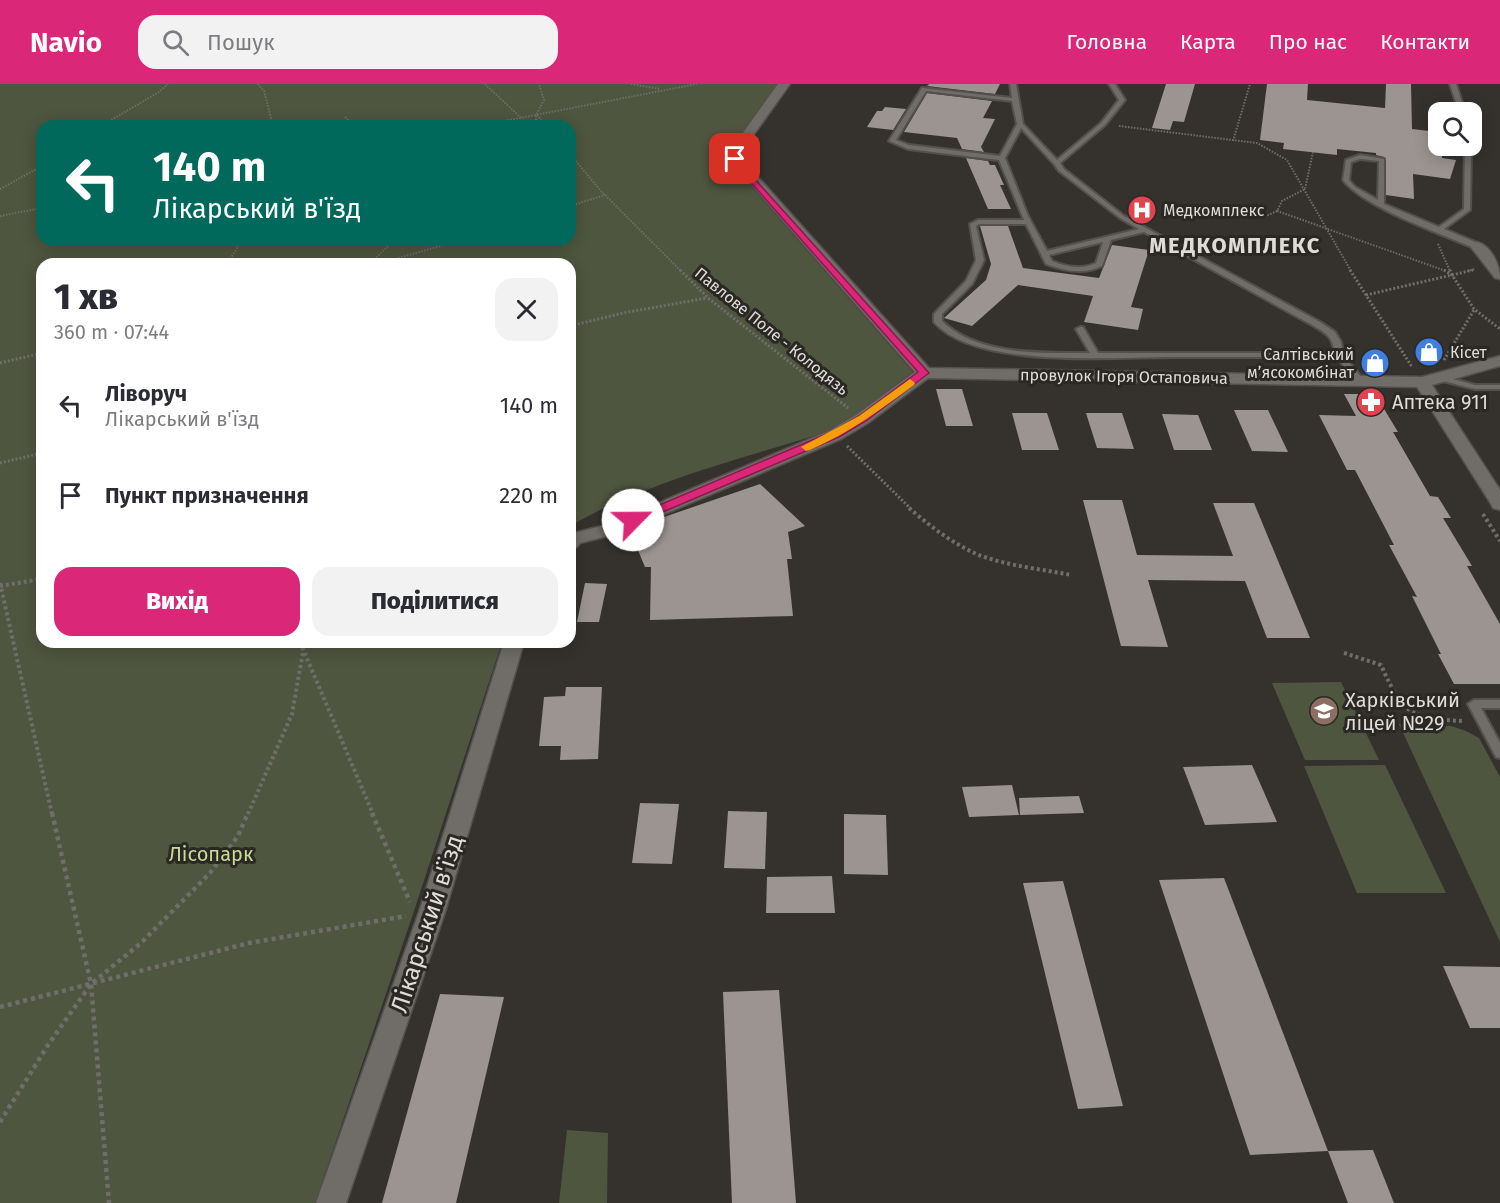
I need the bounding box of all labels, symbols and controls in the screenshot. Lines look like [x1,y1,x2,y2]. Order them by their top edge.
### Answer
search box [138,15,558,69]
text: Navio [30,26,102,59]
icon: search [159,26,192,59]
text: Пошук [207,29,275,56]
text: Головна [1066,29,1147,55]
text: Карта [1180,29,1236,55]
text: Про нас [1269,29,1347,55]
text: Контакти [1380,29,1470,55]
map controls [1428,102,1482,156]
button: search [1428,102,1482,156]
pin [709,133,760,184]
text: 140 m [153,142,266,192]
icon: arrive [718,142,751,175]
icon: left [54,144,132,222]
text: Лікарський в'їзд [153,193,361,225]
hospital icon: Медкомплекс [1126,194,1158,226]
place label: Медкомплекс [1163,201,1265,220]
district label: МЕДКОМПЛЕКС [1149,232,1321,259]
street label: Павлове Поле - Колодязь [691,263,852,399]
text: 1 хв [54,275,118,319]
button: close [495,278,558,341]
text: 360 m · 07:44 [54,320,169,344]
shop icon: Кісет [1413,336,1445,368]
place label: Кісет [1450,343,1488,362]
place label: Салтівський мʼясокомбінат [1247,345,1355,382]
shop icon: Салтівський мʼясокомбінат [1359,347,1391,379]
street label: провулок Ігоря Остаповича [1020,365,1228,388]
text: Ліворуч [105,380,187,407]
pharmacy icon: Аптека 911 [1355,386,1387,418]
icon: left [54,389,87,422]
place label: Аптека 911 [1392,390,1488,414]
text: 140 m [500,392,558,419]
text: Лікарський в'їзд [105,407,259,431]
icon: arrive [54,479,87,512]
text: Пункт призначення [105,482,309,509]
text: 220 m [499,482,558,509]
position arrow [601,488,665,552]
button: Вихід [54,567,300,636]
button: Поділитися [312,567,558,636]
place label: Харківський ліцей №29 [1345,688,1460,735]
school or university icon: Харківський ліцей №29 [1308,695,1340,727]
street label: Лікарський в'їзд [385,832,469,1016]
park label: Лісопарк [169,842,254,866]

